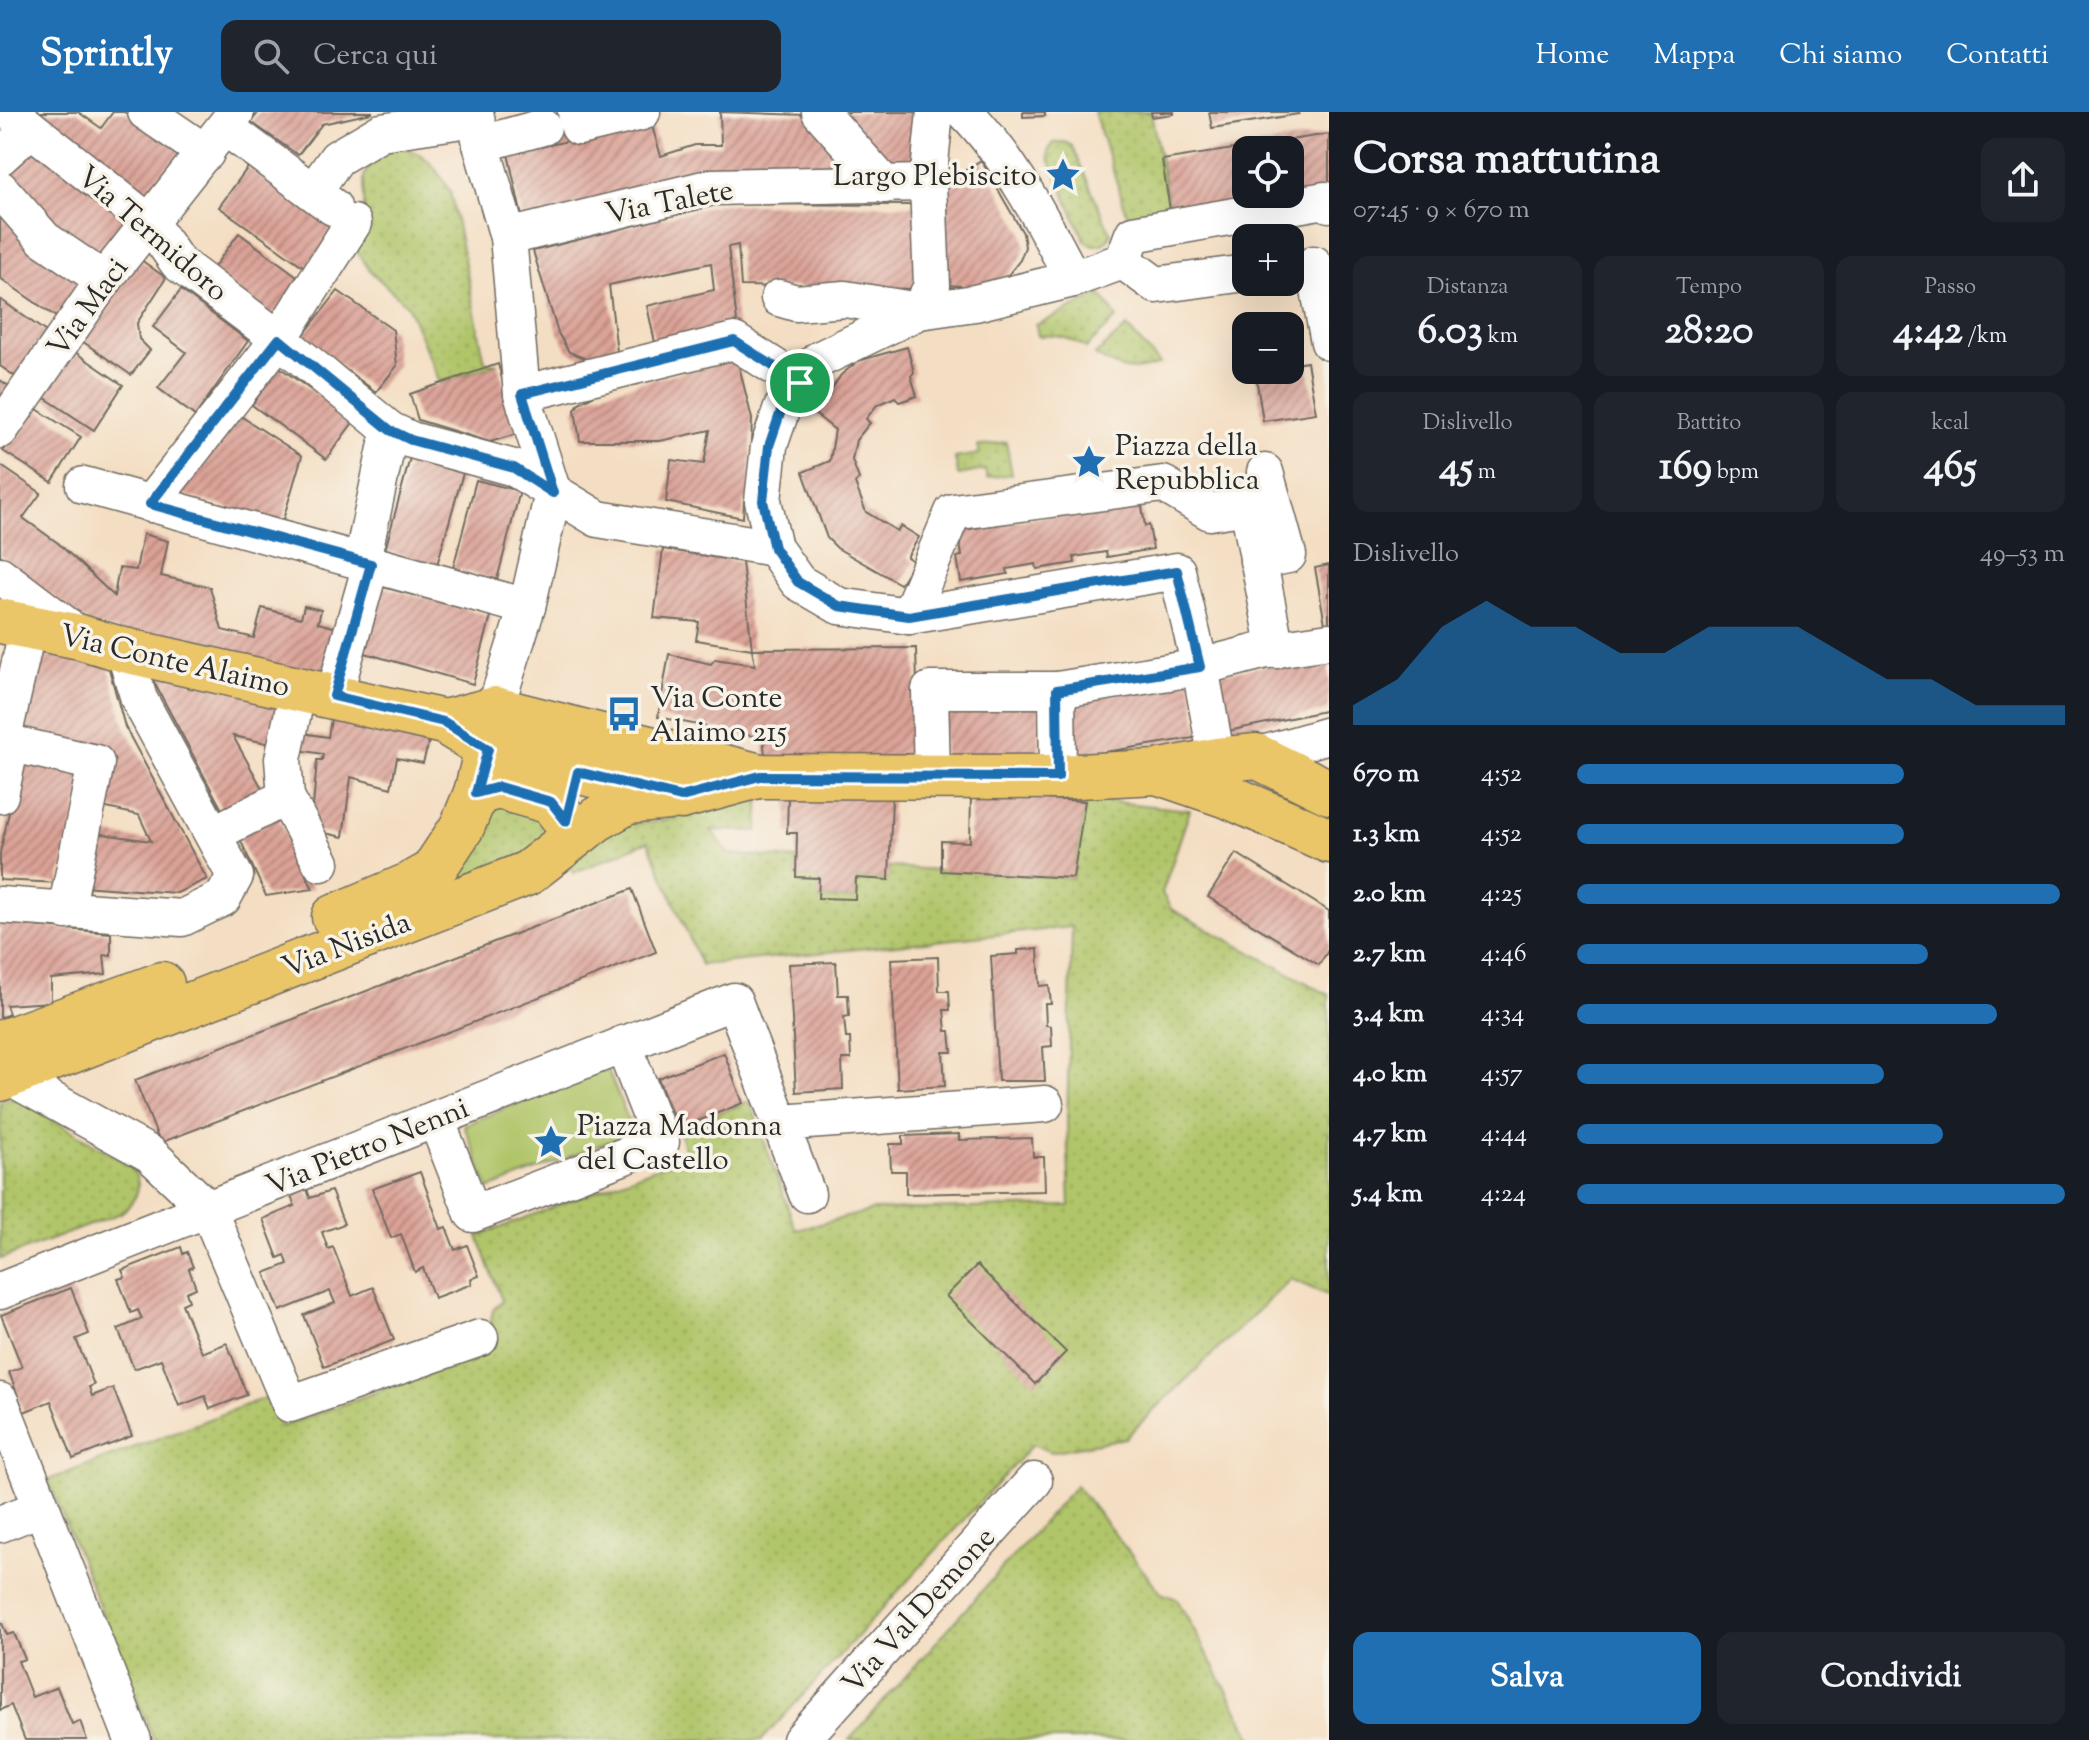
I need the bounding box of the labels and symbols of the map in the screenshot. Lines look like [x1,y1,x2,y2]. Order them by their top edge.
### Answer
place label: Largo Plebiscito [833,156,1037,199]
place icon: Largo Plebiscito [1044,156,1082,194]
street label: Via Termidoro [66,157,237,313]
street label: Via Talete [602,170,737,237]
street label: Via Maci [38,250,140,367]
pin [766,349,834,417]
place label: Piazza della Repubblica [1115,426,1260,503]
place icon: Piazza della Repubblica [1070,443,1108,481]
street label: Via Conte Alaimo [55,615,294,710]
place label: Via Conte Alaimo 215 [650,678,787,755]
bus stop icon: Via Conte Alaimo 215 [605,695,643,733]
street label: Via Nisida [276,902,418,990]
street label: Via Pietro Nenni [260,1088,476,1209]
place label: Piazza Madonna del Castello [577,1106,782,1183]
place icon: Piazza Madonna del Castello [532,1123,570,1161]
street label: Via Val Demone [833,1518,1007,1705]

